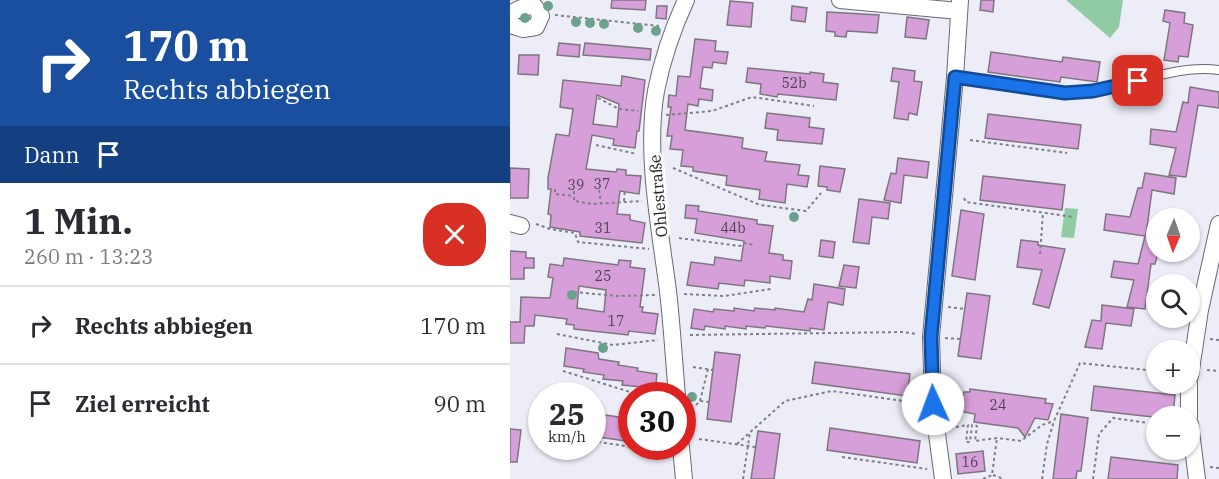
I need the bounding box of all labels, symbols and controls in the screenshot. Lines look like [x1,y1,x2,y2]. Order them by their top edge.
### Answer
text: 170 m [123,18,249,73]
icon: right [24,24,102,102]
pin [1112,55,1163,106]
icon: arrive [1121,64,1154,97]
text: Rechts abbiegen [123,71,331,106]
house number: 52b [781,74,807,92]
icon: arrive [92,138,125,171]
text: Dann [24,140,80,169]
street label: Ohlestraße [644,154,672,238]
house number: 37 [594,175,610,193]
house number: 39 [568,176,584,194]
text: 1 Min. [24,197,133,244]
button: close [423,203,486,266]
north arrow [1146,208,1200,262]
map controls [1146,208,1200,460]
house number: 31 [595,219,611,237]
house number: 44b [720,219,746,237]
text: 260 m · 13:23 [24,243,153,270]
house number: 25 [595,267,611,285]
button: search [1146,274,1200,328]
icon: right [24,309,57,342]
text: Rechts abbiegen [75,311,253,340]
text: 170 m [420,311,486,340]
house number: 17 [608,312,624,330]
button: + [1146,340,1200,394]
position arrow [901,372,965,436]
speed limit sign: 30 [618,382,696,460]
icon: arrive [24,387,57,420]
text: Ziel erreicht [75,389,210,418]
text: 90 m [434,389,486,418]
text: 25 [549,394,585,433]
house number: 24 [990,396,1006,414]
button: − [1146,406,1200,460]
text: km/h [548,427,586,446]
house number: 16 [962,453,978,471]

